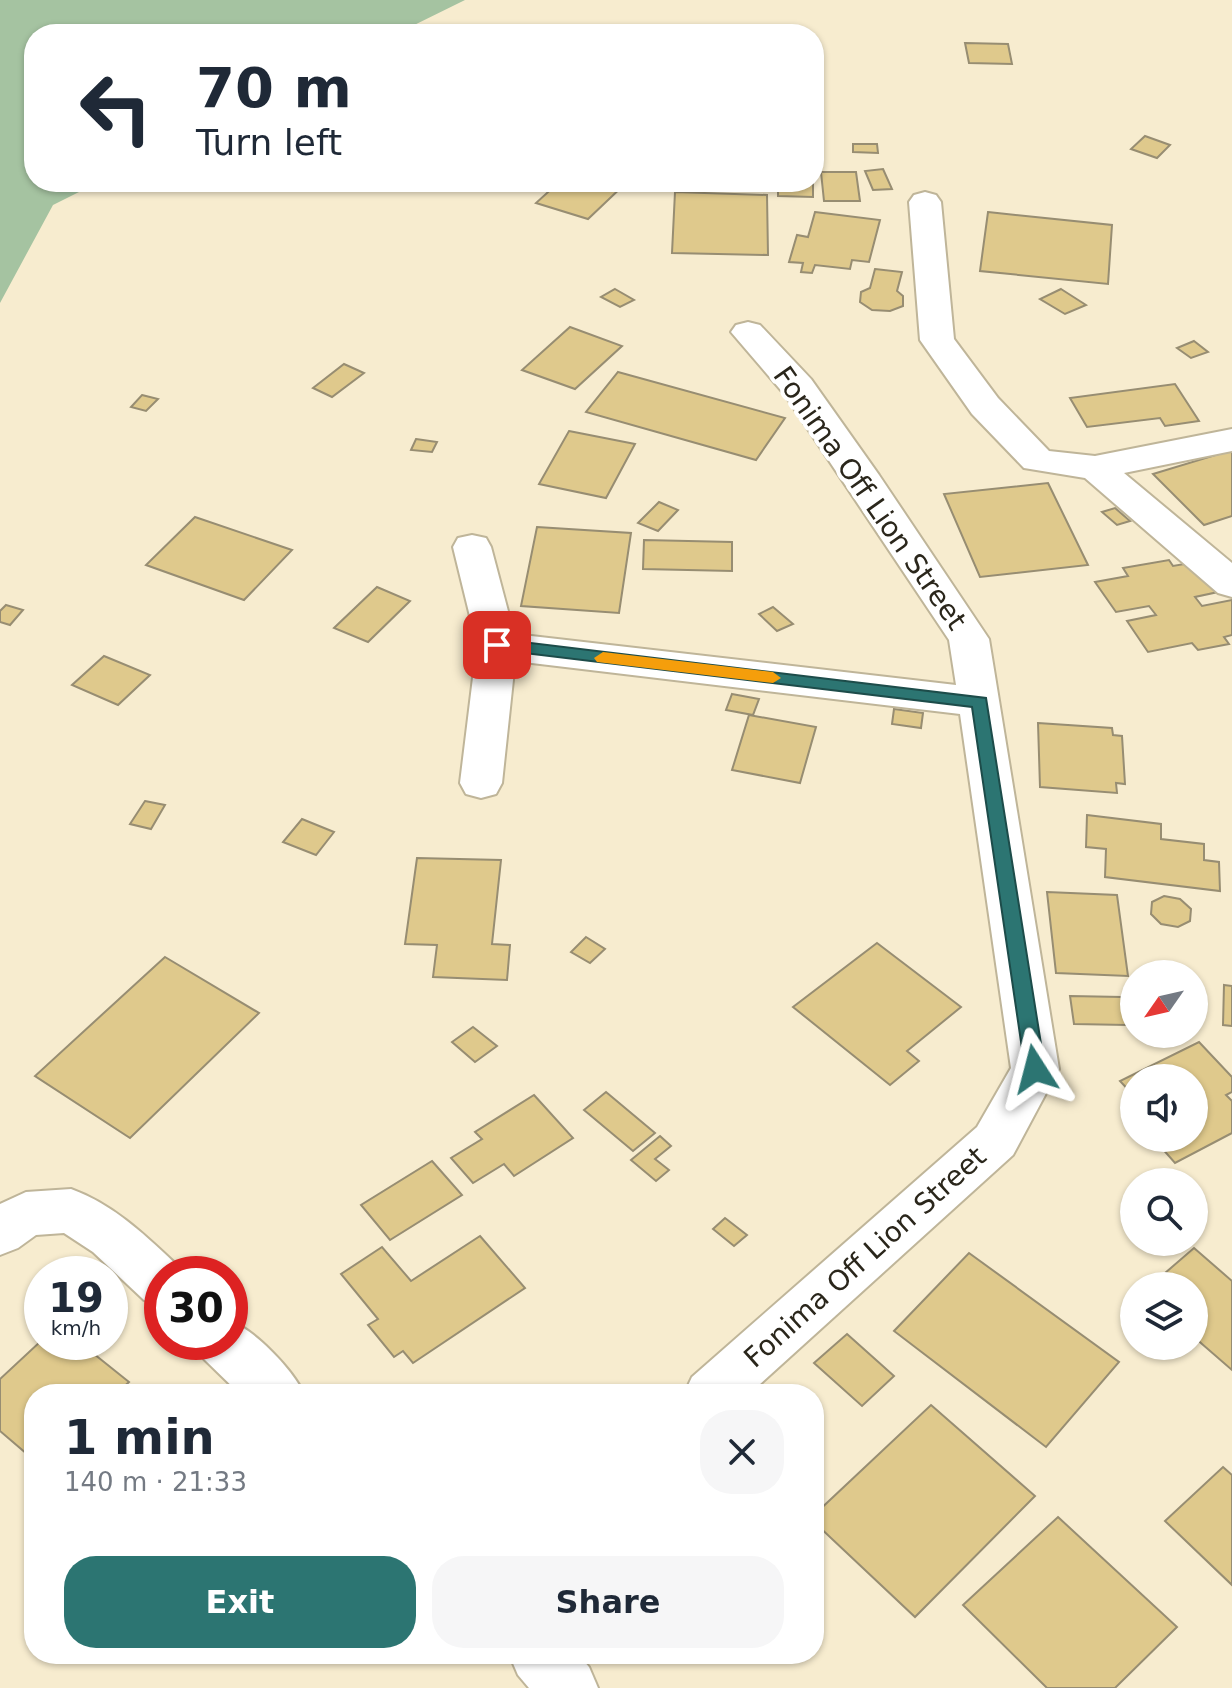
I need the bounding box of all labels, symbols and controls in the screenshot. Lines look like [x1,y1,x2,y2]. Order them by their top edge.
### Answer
text: 70 m [196,55,352,120]
icon: left [64,56,168,160]
text: Turn left [196,122,342,163]
street label: Fonima Off Lion Street [767,360,973,636]
pin [463,611,531,679]
icon: arrive [475,623,519,667]
north arrow [1120,960,1208,1048]
map controls [1120,960,1208,1360]
position arrow [993,1027,1077,1111]
button: sound [1120,1064,1208,1152]
street label: Fonima Off Lion Street [737,1140,993,1374]
button: search [1120,1168,1208,1256]
speed limit sign: 30 [144,1256,248,1360]
button: layers [1120,1272,1208,1360]
text: 19 [48,1275,104,1321]
text: km/h [51,1316,101,1340]
text: 1 min [64,1409,215,1465]
button: close [700,1410,784,1494]
text: 140 m · 21:33 [64,1467,247,1497]
button: Exit [64,1556,416,1648]
button: Share [432,1556,784,1648]

